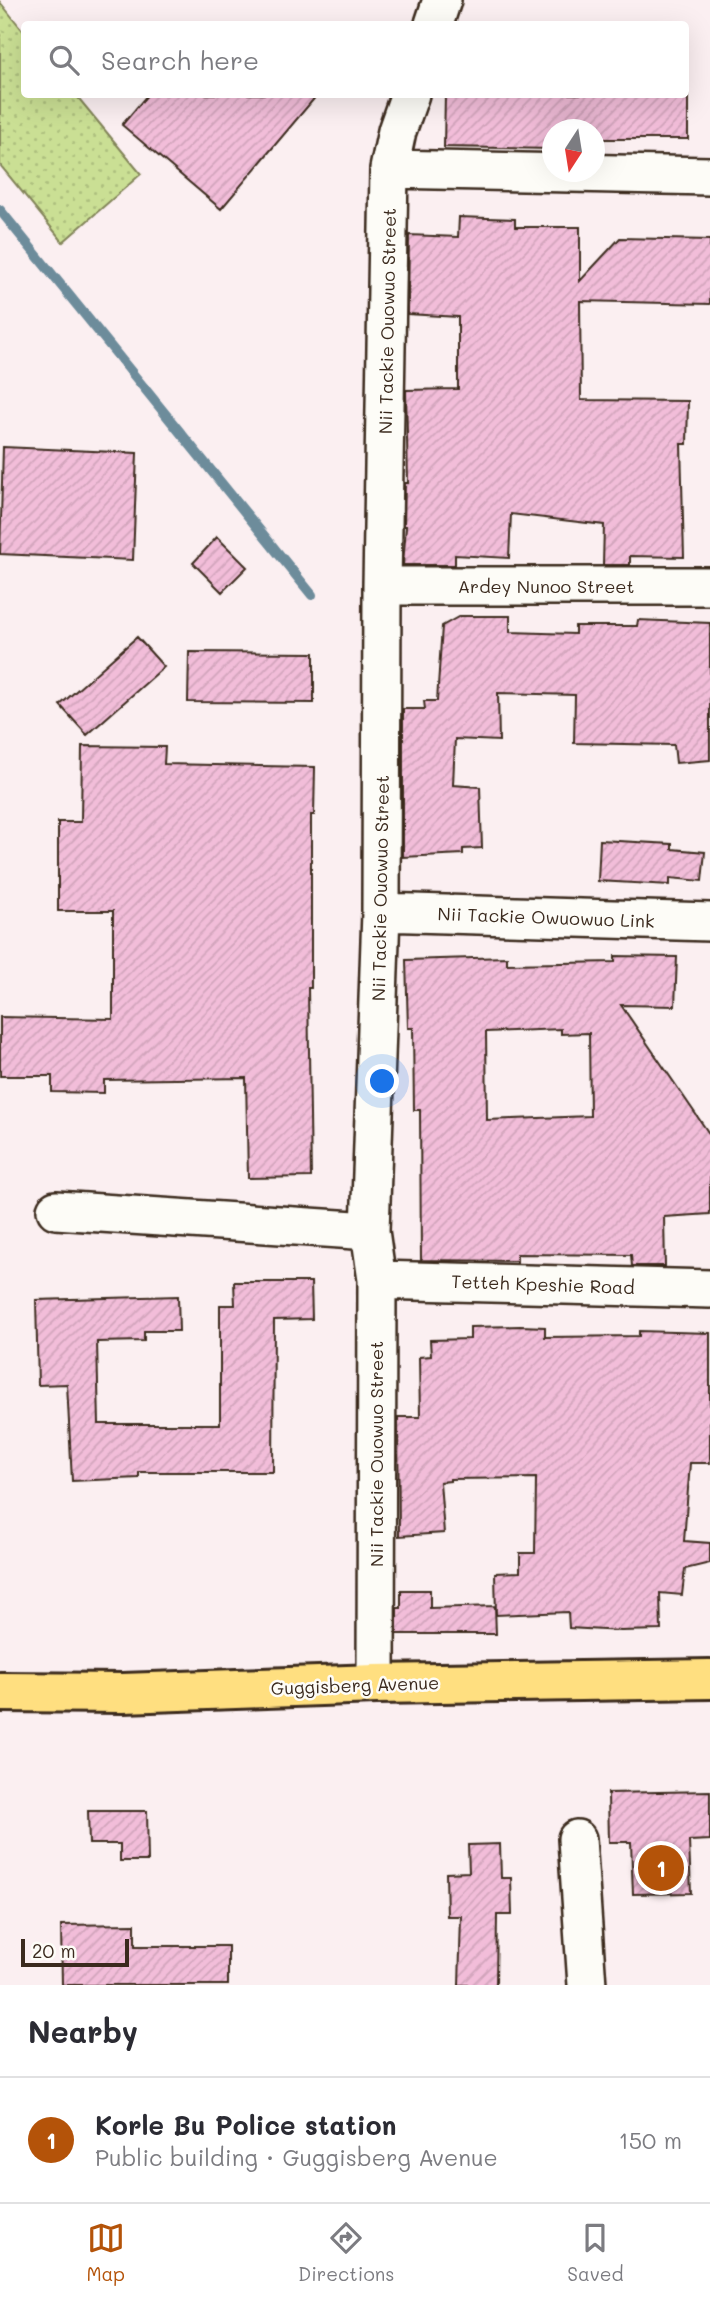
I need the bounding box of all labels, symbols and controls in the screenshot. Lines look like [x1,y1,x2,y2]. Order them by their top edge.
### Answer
search box [21,21,689,98]
icon: search [45,41,83,79]
text: Search here [101,43,259,77]
north arrow [542,119,605,182]
street label: Nii Tackie Ouowuo Street [373,208,401,434]
street label: Ardey Nunoo Street [458,574,634,598]
street label: Nii Tackie Ouowuo Street [366,775,394,1001]
street label: Nii Tackie Owuowuo Link [437,901,655,933]
your location [365,1064,399,1098]
street label: Tetteh Kpeshie Road [451,1269,635,1299]
street label: Nii Tackie Ouowuo Street [364,1341,388,1567]
street label: Guggisberg Avenue [270,1670,440,1700]
pin: 1 [638,1842,684,1894]
scale bar [21,1936,130,1968]
text: 20 m [32,1938,76,1963]
text: Nearby [28,2011,138,2051]
text: Korle Bu Police station [95,2108,397,2142]
text: 1 [46,2125,56,2155]
text: 150 m [618,2125,682,2155]
text: Public building · Guggisberg Avenue [95,2142,498,2172]
tab: Map [86,2219,125,2286]
tab: Directions [298,2219,394,2286]
tab: Saved [567,2219,624,2286]

